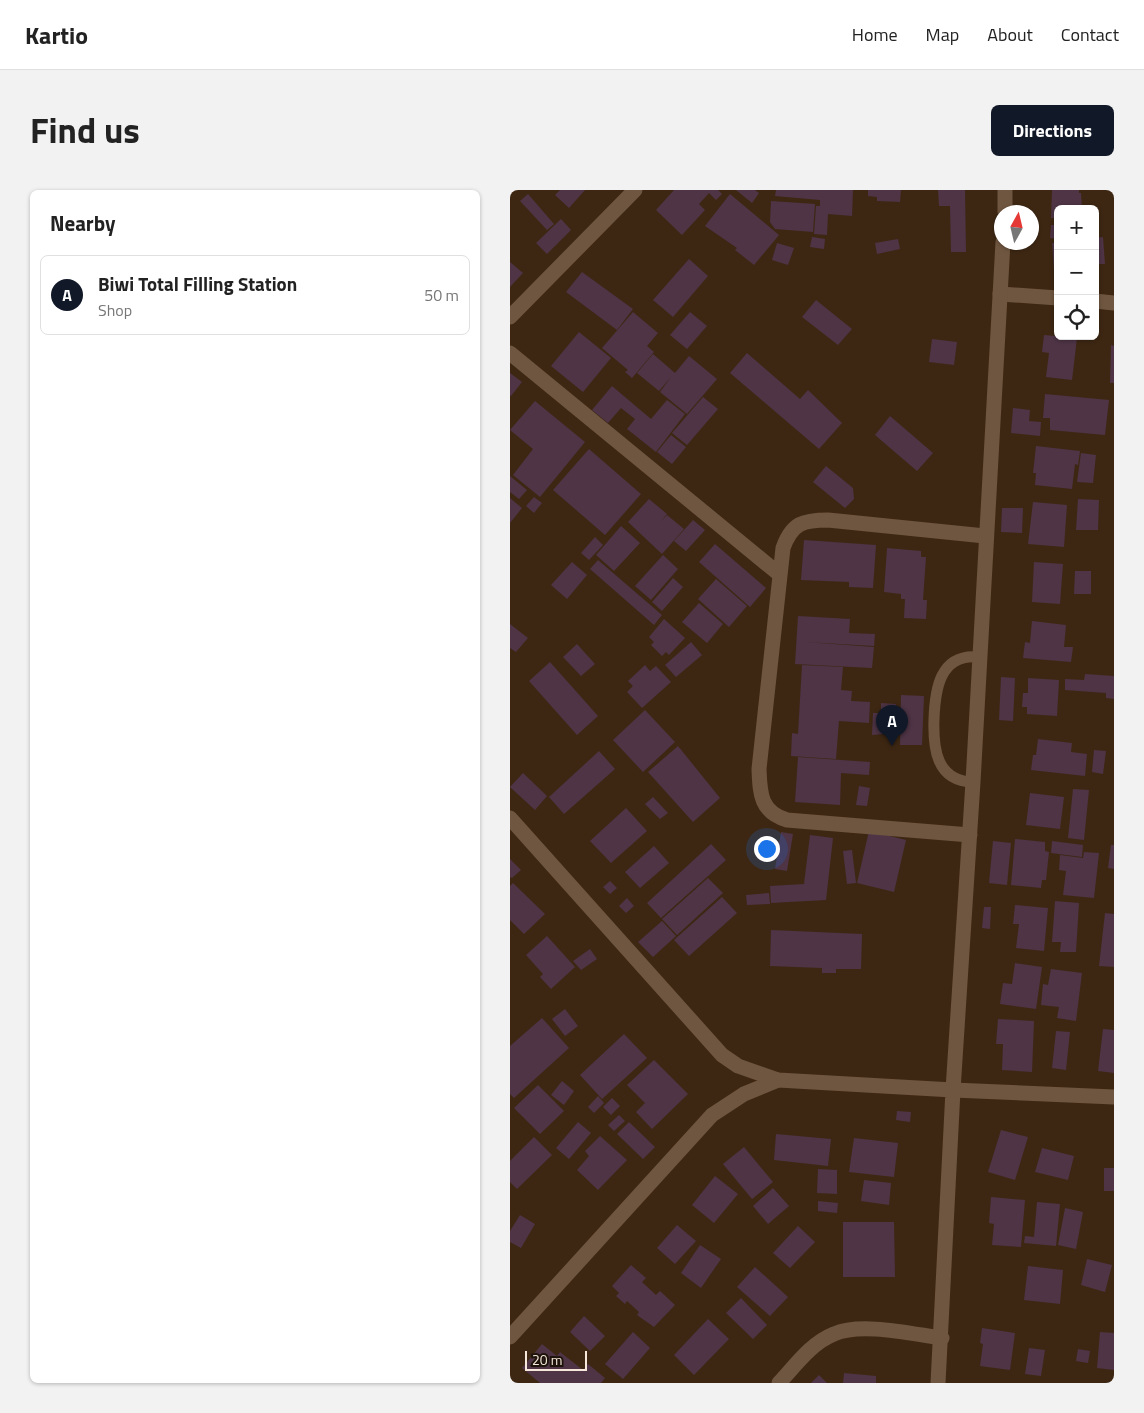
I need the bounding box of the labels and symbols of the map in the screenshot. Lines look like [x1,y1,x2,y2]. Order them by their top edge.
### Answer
north arrow [994,205,1039,250]
pin: A [876,705,908,746]
your location [754,836,780,862]
scale bar [525,1348,588,1371]

